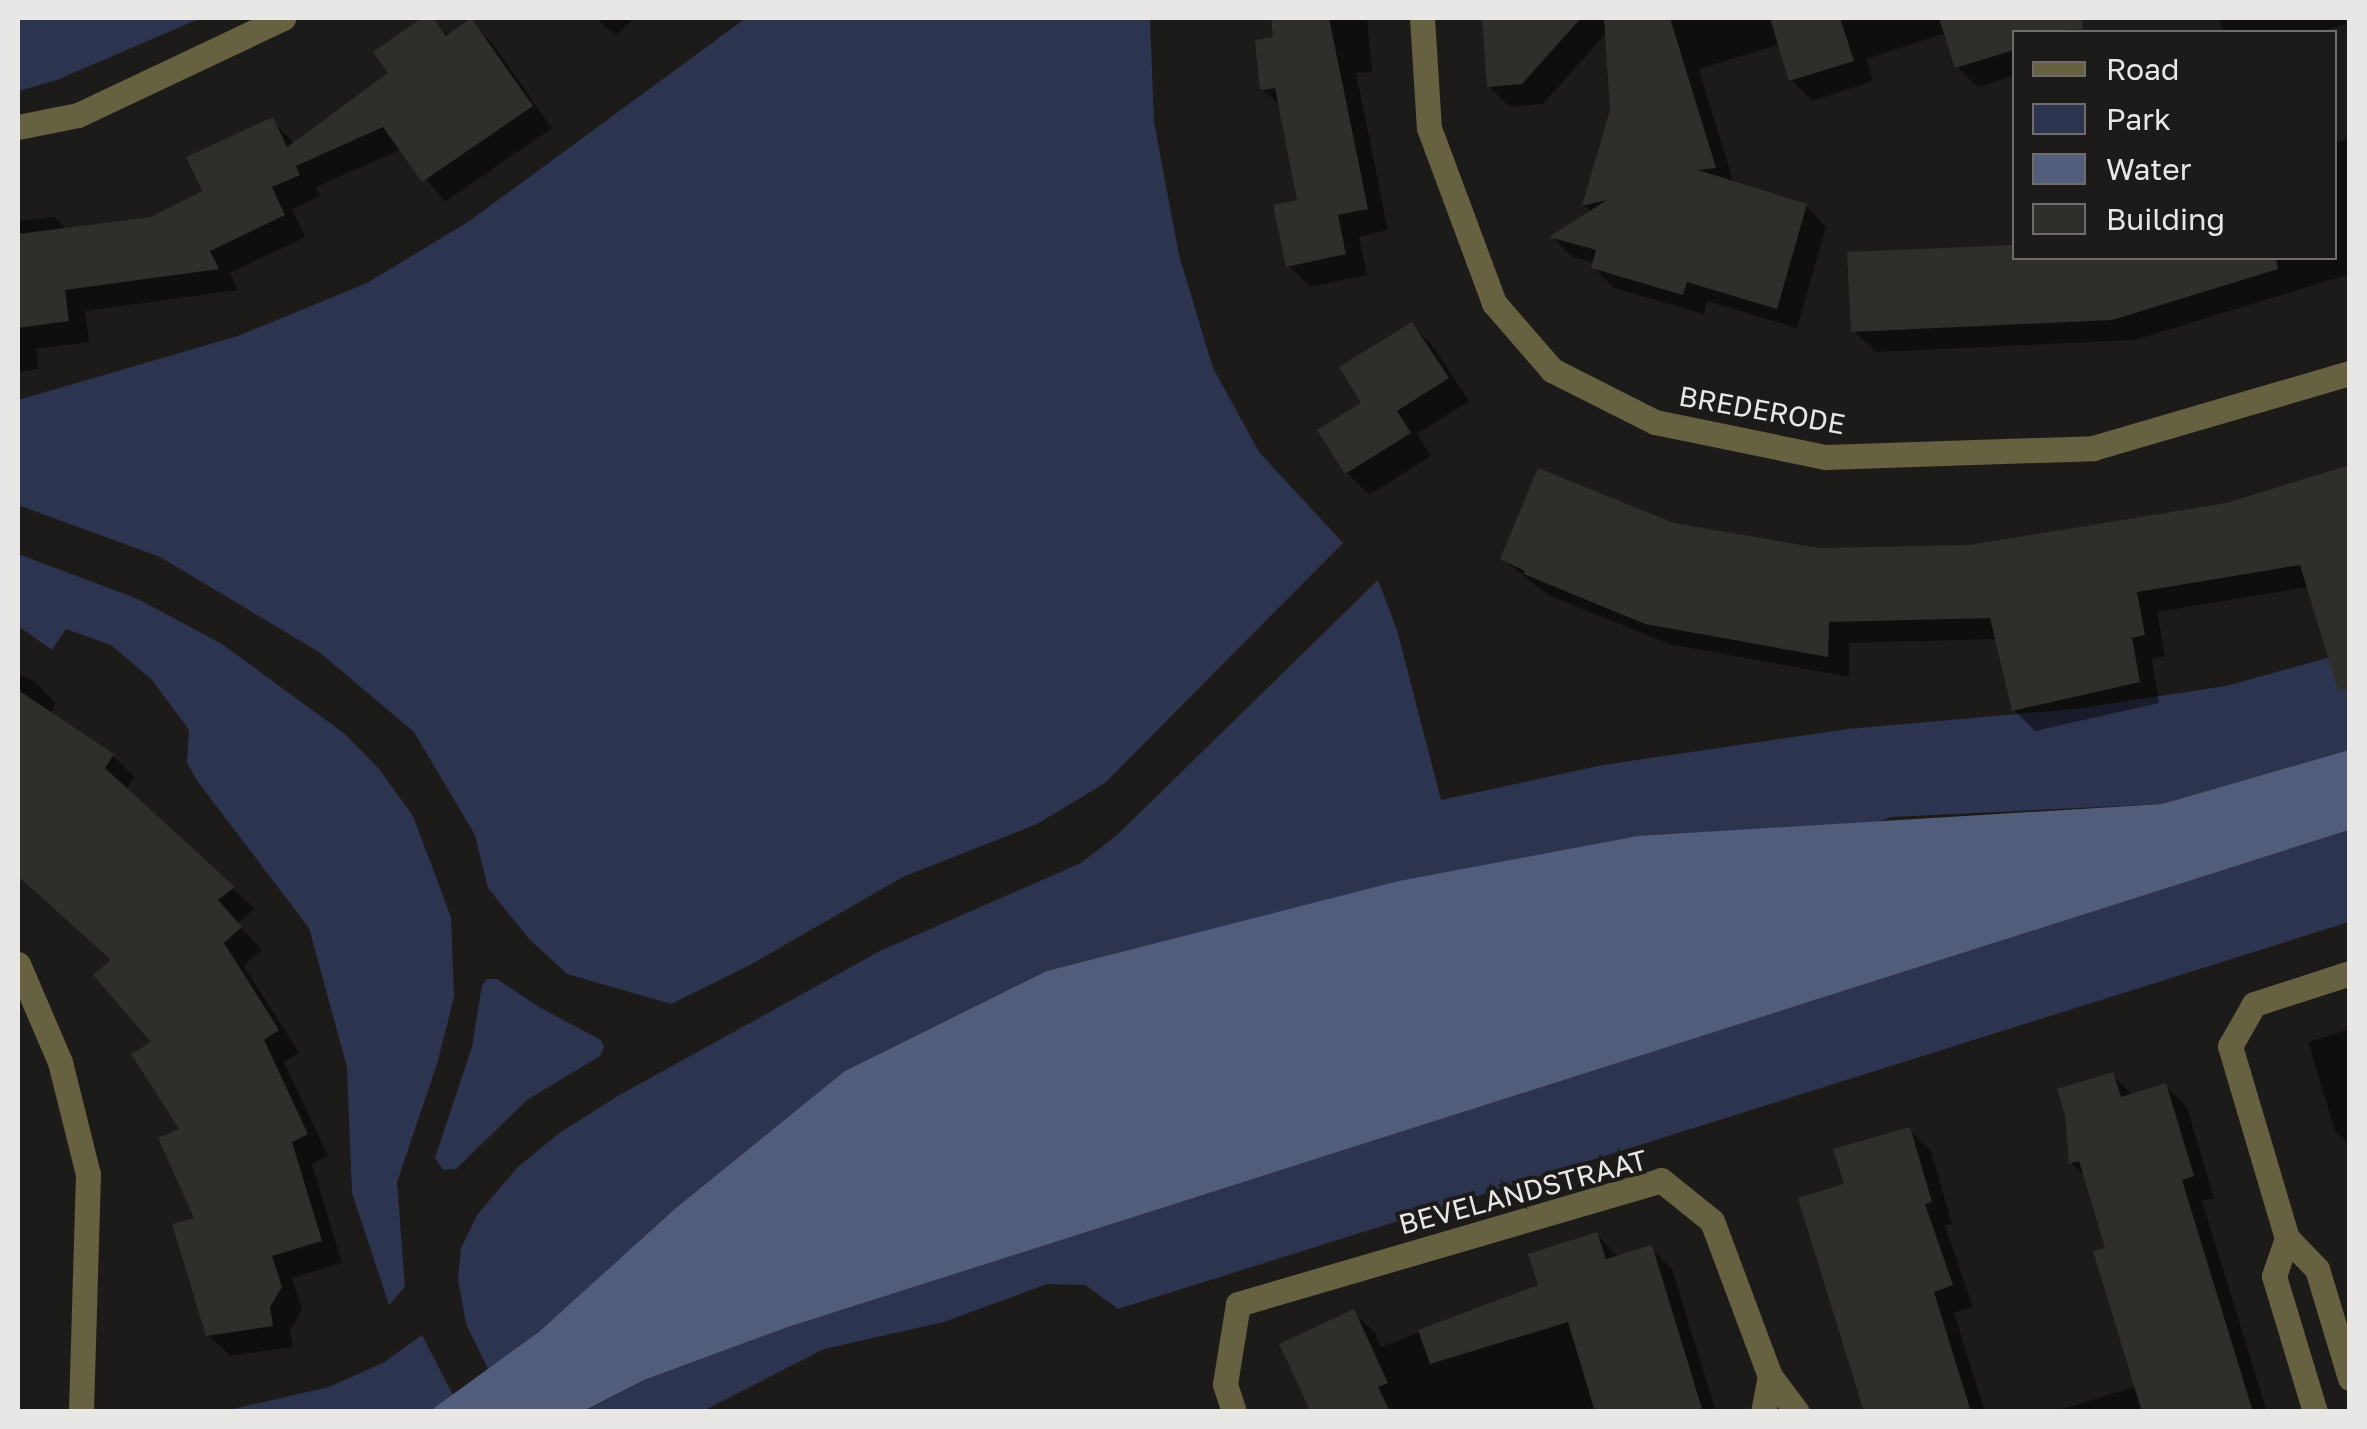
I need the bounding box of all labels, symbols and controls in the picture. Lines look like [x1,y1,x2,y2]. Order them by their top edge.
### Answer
legend [2012,30,2337,260]
text: Road [2106,51,2180,87]
text: Park [2106,101,2171,137]
text: Water [2106,151,2191,187]
text: Building [2106,201,2225,237]
street label: BREDERODE [1676,379,1848,441]
street label: BEVELANDSTRAAT [1395,1143,1651,1241]

